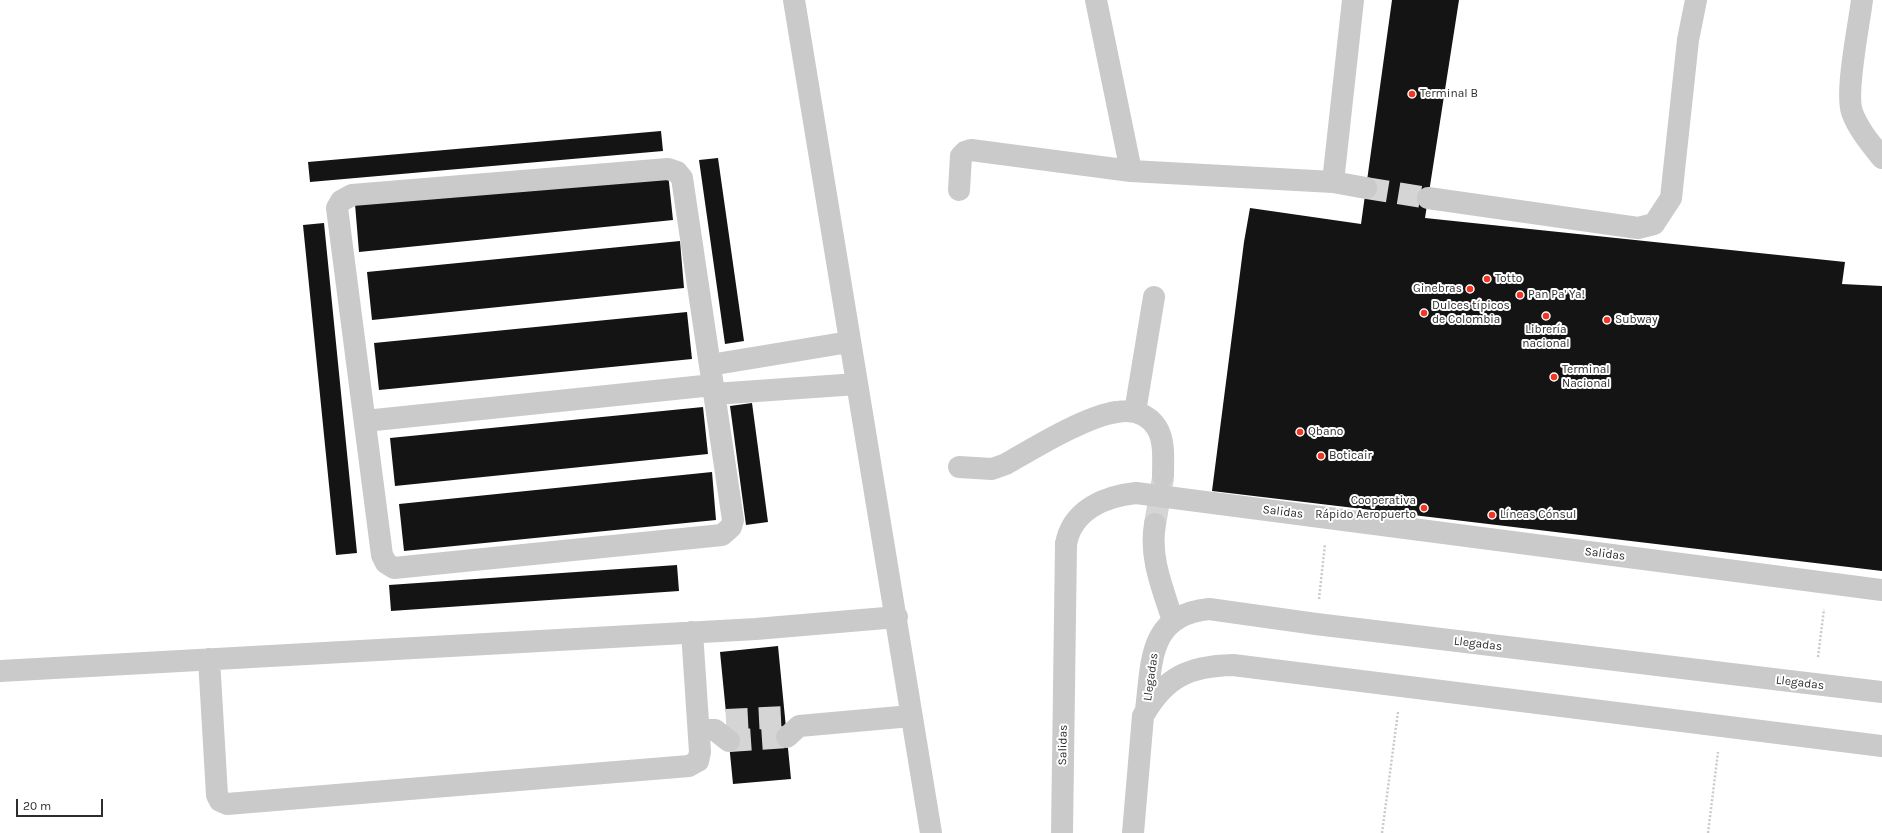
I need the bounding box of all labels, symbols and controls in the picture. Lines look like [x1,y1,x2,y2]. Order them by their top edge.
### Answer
place label: Terminal B [1420,87,1478,101]
marker: Terminal B [1407,89,1417,99]
place label: Totto [1495,272,1522,286]
marker: Totto [1482,274,1492,284]
place label: Ginebras [1413,282,1462,296]
marker: Ginebras [1465,284,1475,294]
place label: Pan Pa' Ya! [1528,288,1585,302]
marker: Pan Pa' Ya! [1515,290,1525,300]
place label: Dulces típicos de Colombia [1432,299,1510,327]
marker: Dulces típicos de Colombia [1419,308,1429,318]
marker: Librería nacional [1541,311,1551,321]
place label: Subway [1615,313,1658,327]
marker: Subway [1602,315,1612,325]
place label: Librería nacional [1522,323,1570,351]
place label: Terminal Nacional [1562,363,1610,391]
marker: Terminal Nacional [1549,372,1559,382]
place label: Qbano [1308,425,1343,439]
marker: Qbano [1295,427,1305,437]
place label: Boticair [1329,449,1372,463]
marker: Boticair [1316,451,1326,461]
place label: Cooperativa Rápido Aeropuerto [1315,494,1416,522]
street label: Salidas [1262,502,1304,522]
marker: Cooperativa Rápido Aeropuerto [1419,503,1429,513]
place label: Líneas Cónsul [1500,508,1576,522]
marker: Líneas Cónsul [1487,510,1497,520]
street label: Salidas [1584,544,1626,564]
street label: Llegadas [1453,634,1503,654]
street label: Llegadas [1140,652,1162,702]
street label: Llegadas [1775,673,1825,693]
street label: Salidas [1055,724,1071,766]
scale bar [18,791,105,817]
text: 20 m [23,799,51,813]

